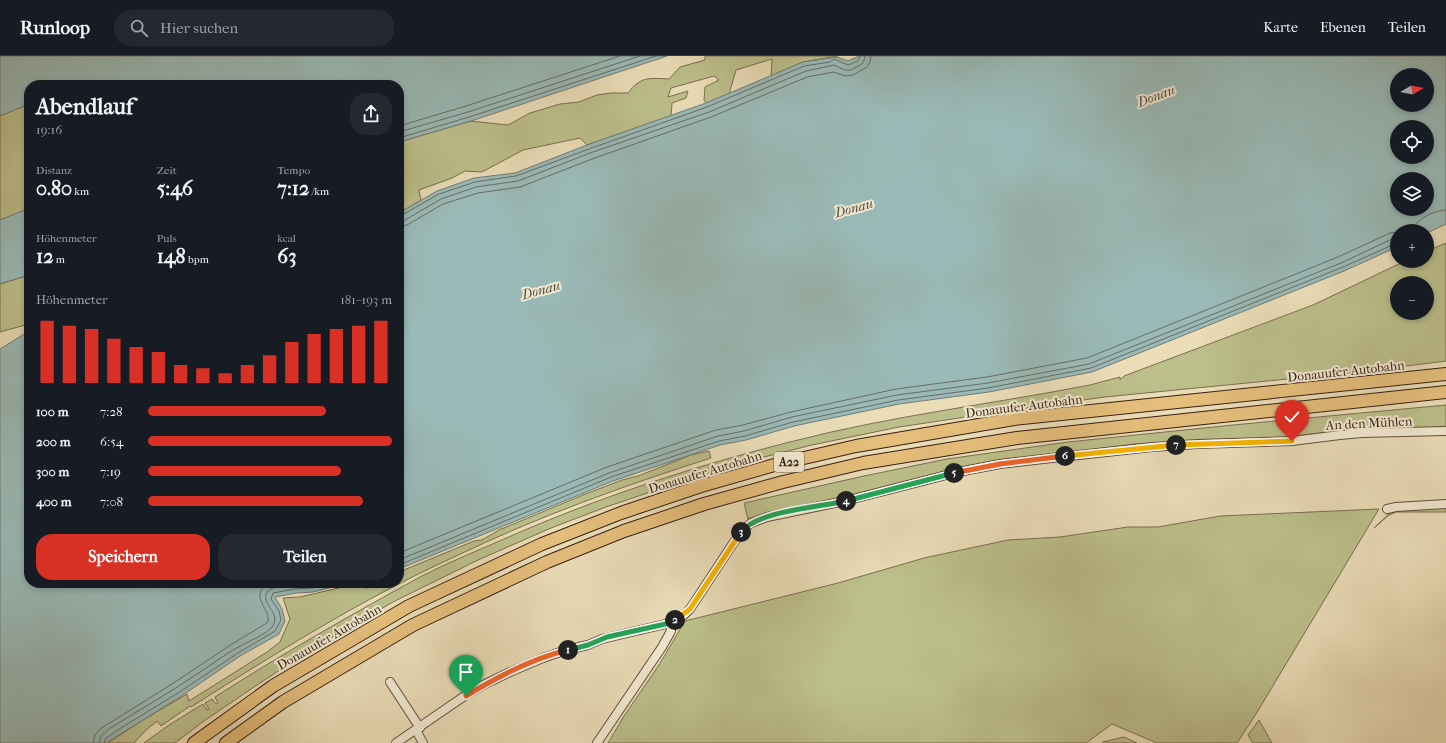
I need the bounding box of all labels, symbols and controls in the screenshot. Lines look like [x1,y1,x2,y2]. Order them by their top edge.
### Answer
search box [114,10,394,46]
text: Runloop [20,17,90,39]
icon: search [128,17,150,39]
text: Hier suchen [160,19,238,37]
text: Karte [1263,19,1298,36]
text: Ebenen [1320,19,1366,36]
text: Teilen [1388,19,1426,36]
north arrow [1390,68,1434,112]
map controls [1390,68,1434,320]
water label: Donau [1134,81,1178,111]
button: share [350,93,392,135]
text: Abendlauf [36,94,133,120]
button: locate [1390,120,1434,164]
text: 19:16 [36,122,62,137]
text: Distanz [36,164,72,177]
text: Zeit [157,164,177,177]
text: Tempo [277,164,310,177]
button: layers [1390,172,1434,216]
text: 0.80 [36,177,72,200]
text: 5:46 [157,177,193,200]
text: 7:12 [277,177,309,200]
text: km [72,185,89,198]
text: /km [309,185,329,198]
water label: Donau [832,195,875,222]
button: + [1390,224,1434,268]
text: Höhenmeter [36,232,97,245]
text: Puls [157,232,177,245]
text: kcal [277,232,296,245]
text: 12 [36,245,53,268]
text: 148 [157,245,186,268]
text: 63 [277,245,296,268]
text: m [53,253,65,266]
text: bpm [186,253,209,266]
button: − [1390,276,1434,320]
water label: Donau [519,277,562,304]
text: Höhenmeter [36,292,108,307]
text: 181–193 m [340,292,392,307]
street label: Donauufer Autobahn [1287,357,1406,385]
street label: Donauufer Autobahn [965,391,1084,421]
pin [1275,400,1309,441]
text: 100 m [36,404,69,419]
text: 7:28 [100,404,123,419]
icon: check [1281,406,1303,428]
street label: An den Mühlen [1324,413,1413,433]
text: 200 m [36,434,71,449]
text: 6:54 [100,434,123,449]
pin: 7 [1166,435,1186,455]
text: 7 [1173,438,1179,451]
pin: 6 [1055,446,1075,466]
street label: Donauufer Autobahn [646,447,764,496]
text: 6 [1062,449,1068,462]
road number: A22 [774,452,804,472]
pin: 5 [944,463,964,483]
text: 300 m [36,464,69,479]
text: 7:19 [100,464,121,479]
text: 5 [952,466,956,479]
pin: 4 [836,491,856,511]
text: 400 m [36,494,72,509]
text: 7:08 [100,494,123,509]
text: 4 [843,494,849,507]
pin: 3 [731,522,751,542]
text: 3 [739,525,743,538]
button: Speichern [36,534,210,580]
button: Teilen [218,534,392,580]
street label: Donauufer Autobahn [274,601,384,673]
pin: 2 [665,610,685,630]
text: 2 [672,613,678,626]
pin: 1 [558,640,578,660]
text: 1 [566,643,570,656]
pin [449,655,483,696]
icon: arrive [455,661,477,683]

